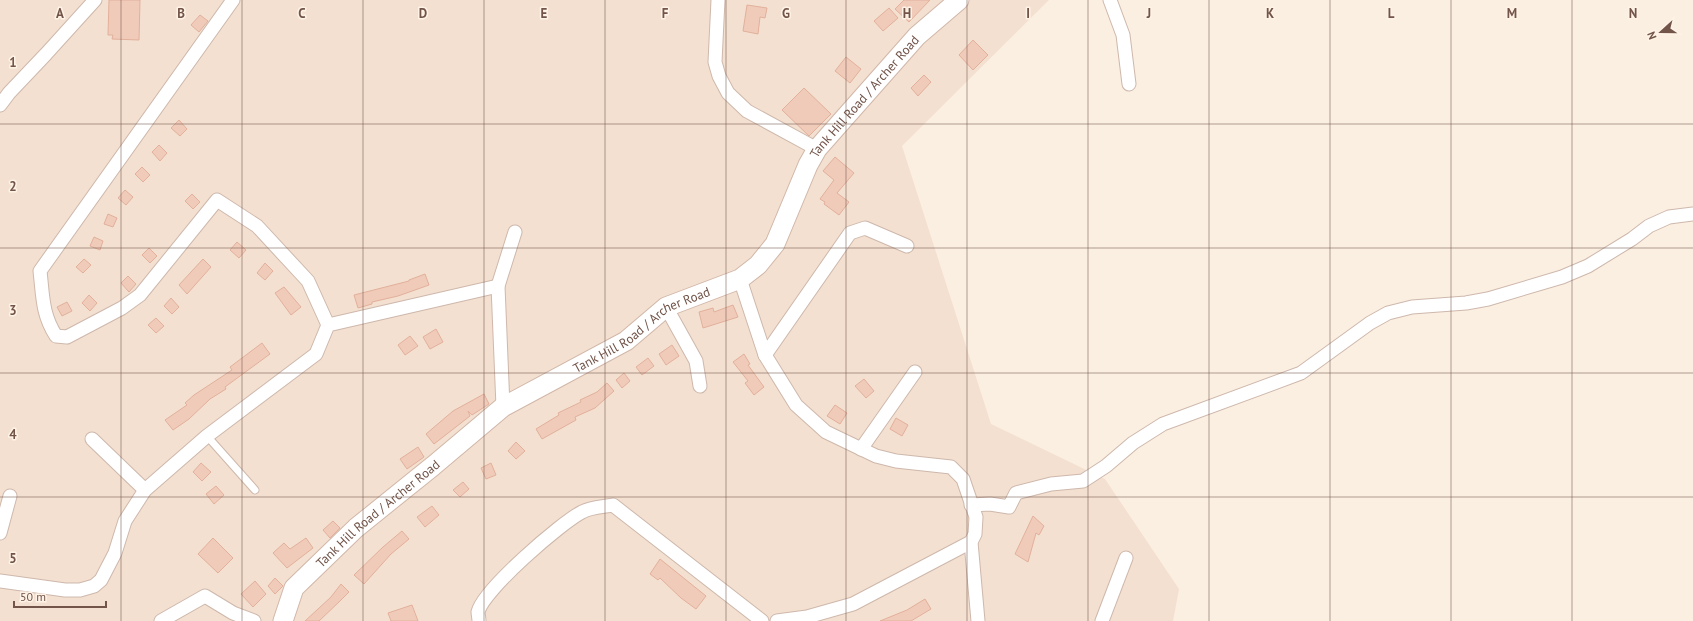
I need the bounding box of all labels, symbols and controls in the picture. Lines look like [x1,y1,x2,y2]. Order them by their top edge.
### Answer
text: A [56,5,64,22]
text: B [177,5,185,22]
text: C [298,5,306,22]
text: D [419,5,427,22]
text: E [541,5,548,22]
text: F [662,5,669,22]
text: G [782,5,790,22]
text: H [903,5,911,22]
text: I [1026,5,1030,22]
text: J [1146,5,1151,22]
text: K [1266,5,1274,22]
text: L [1388,5,1395,22]
text: M [1507,5,1517,22]
text: N [1629,5,1637,22]
north arrow [1641,12,1681,52]
text: N [1644,30,1659,41]
street label: Tank Hill Road / Archer Road [806,32,923,161]
text: 1 [9,54,17,71]
text: 2 [9,178,17,195]
street label: Tank Hill Road / Archer Road [570,283,713,377]
text: 3 [9,302,17,319]
text: 4 [9,426,17,443]
street label: Tank Hill Road / Archer Road [312,456,443,571]
text: 5 [9,550,17,567]
scale bar [14,583,106,609]
text: 50 m [20,589,46,604]

